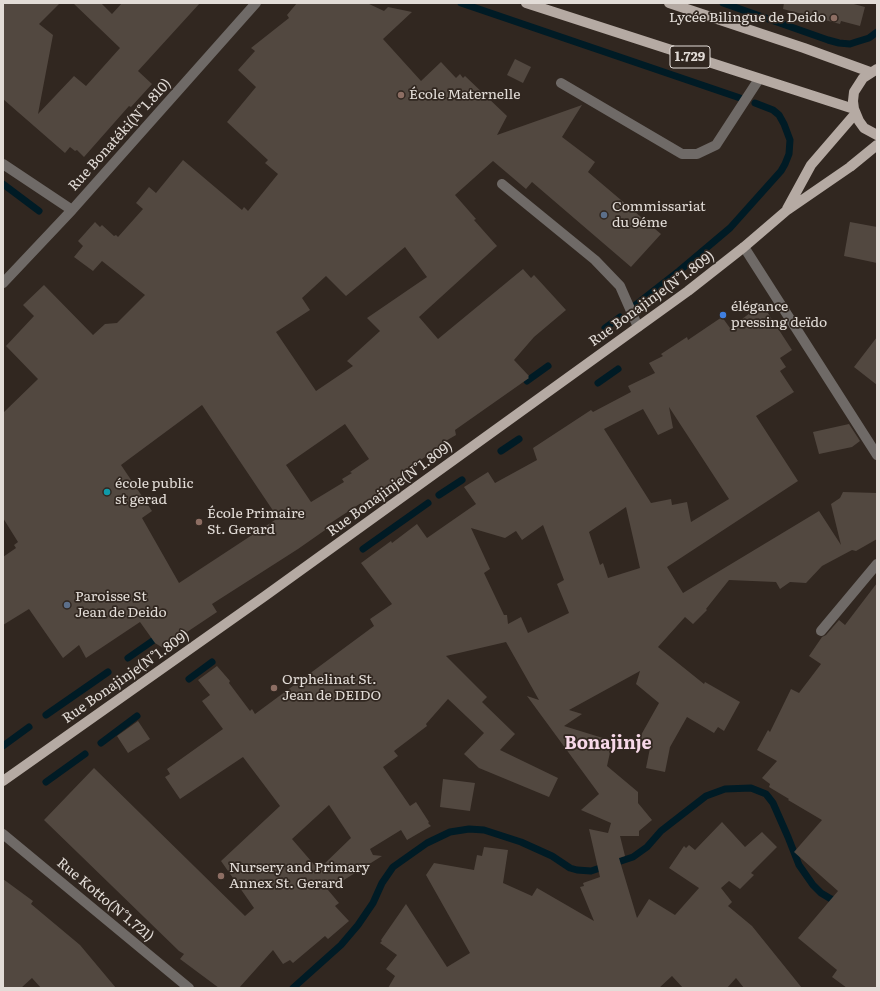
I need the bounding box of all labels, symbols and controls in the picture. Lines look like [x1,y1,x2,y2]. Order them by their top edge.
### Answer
place label: Lycée Bilingue de Deido [669,10,826,26]
marker: Lycée Bilingue de Deido [829,13,839,23]
road number: 1.729 [670,46,710,68]
street label: Rue Bonatéki(N°1.810) [65,75,175,195]
place label: École Maternelle [409,87,520,103]
marker: École Maternelle [396,90,406,100]
place label: Commissariat du 9éme [612,199,706,232]
marker: Commissariat du 9éme [599,210,609,220]
street label: Rue Bonajinje(N°1.809) [586,248,718,350]
place label: élégance pressing deïdo [731,299,827,332]
marker: élégance pressing deïdo [718,310,728,320]
street label: Rue Bonajinje(N°1.809) [324,438,456,540]
place label: école public st gerad [115,476,194,508]
marker: école public st gerad [102,487,112,497]
place label: École Primaire St. Gerard [207,506,305,538]
marker: École Primaire St. Gerard [194,517,204,527]
place label: Paroisse St Jean de Deido [75,589,167,622]
marker: Paroisse St Jean de Deido [62,600,72,610]
street label: Rue Bonajinje(N°1.809) [59,627,193,727]
place label: Orphelinat St. Jean de DEIDO [282,672,381,704]
marker: Orphelinat St. Jean de DEIDO [269,683,279,693]
district label: Bonajinje [564,733,652,755]
street label: Rue Kotto(N°1.721) [53,855,157,945]
place label: Nursery and Primary Annex St. Gerard [229,860,370,892]
marker: Nursery and Primary Annex St. Gerard [216,871,226,881]

